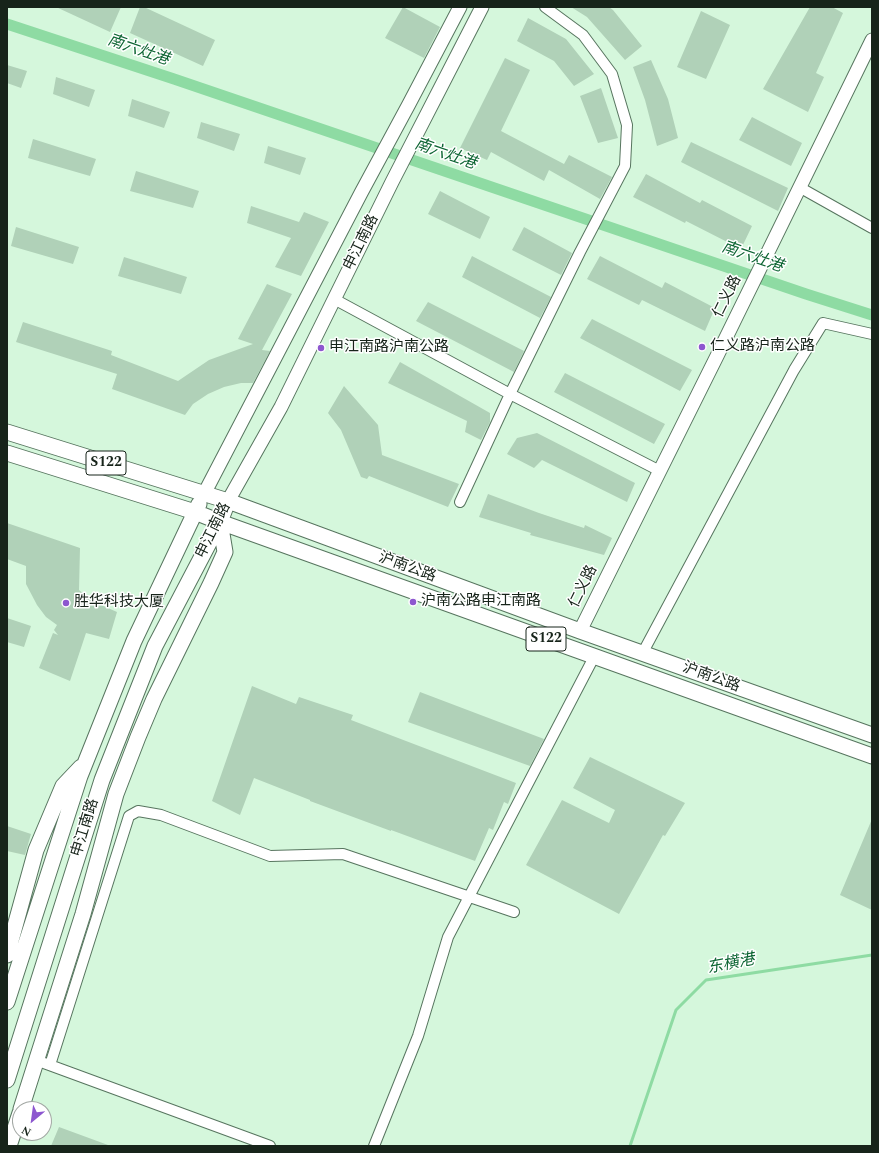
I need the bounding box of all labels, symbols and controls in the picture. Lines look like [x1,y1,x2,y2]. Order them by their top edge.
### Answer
water label: 南六灶港 [105,32,171,70]
water label: 南六灶港 [412,136,478,174]
street label: 申江南路 [341,212,383,274]
water label: 南六灶港 [719,239,785,277]
street label: 仁义路 [710,273,746,321]
place label: 仁义路沪南公路 [710,338,815,356]
place label: 申江南路沪南公路 [329,339,449,357]
marker: 仁义路沪南公路 [697,342,707,352]
marker: 申江南路沪南公路 [316,343,326,353]
road number: S122 [86,451,126,475]
street label: 申江南路 [193,500,235,562]
street label: 沪南公路 [376,549,438,587]
street label: 仁义路 [566,563,602,611]
place label: 沪南公路申江南路 [421,593,541,611]
place label: 胜华科技大厦 [74,594,164,612]
marker: 沪南公路申江南路 [408,597,418,607]
marker: 胜华科技大厦 [61,598,71,608]
road number: S122 [526,627,566,651]
street label: 沪南公路 [680,659,742,697]
street label: 申江南路 [69,797,103,859]
water label: 东横港 [706,951,756,979]
north arrow [12,1101,52,1141]
text: N [18,1121,34,1141]

